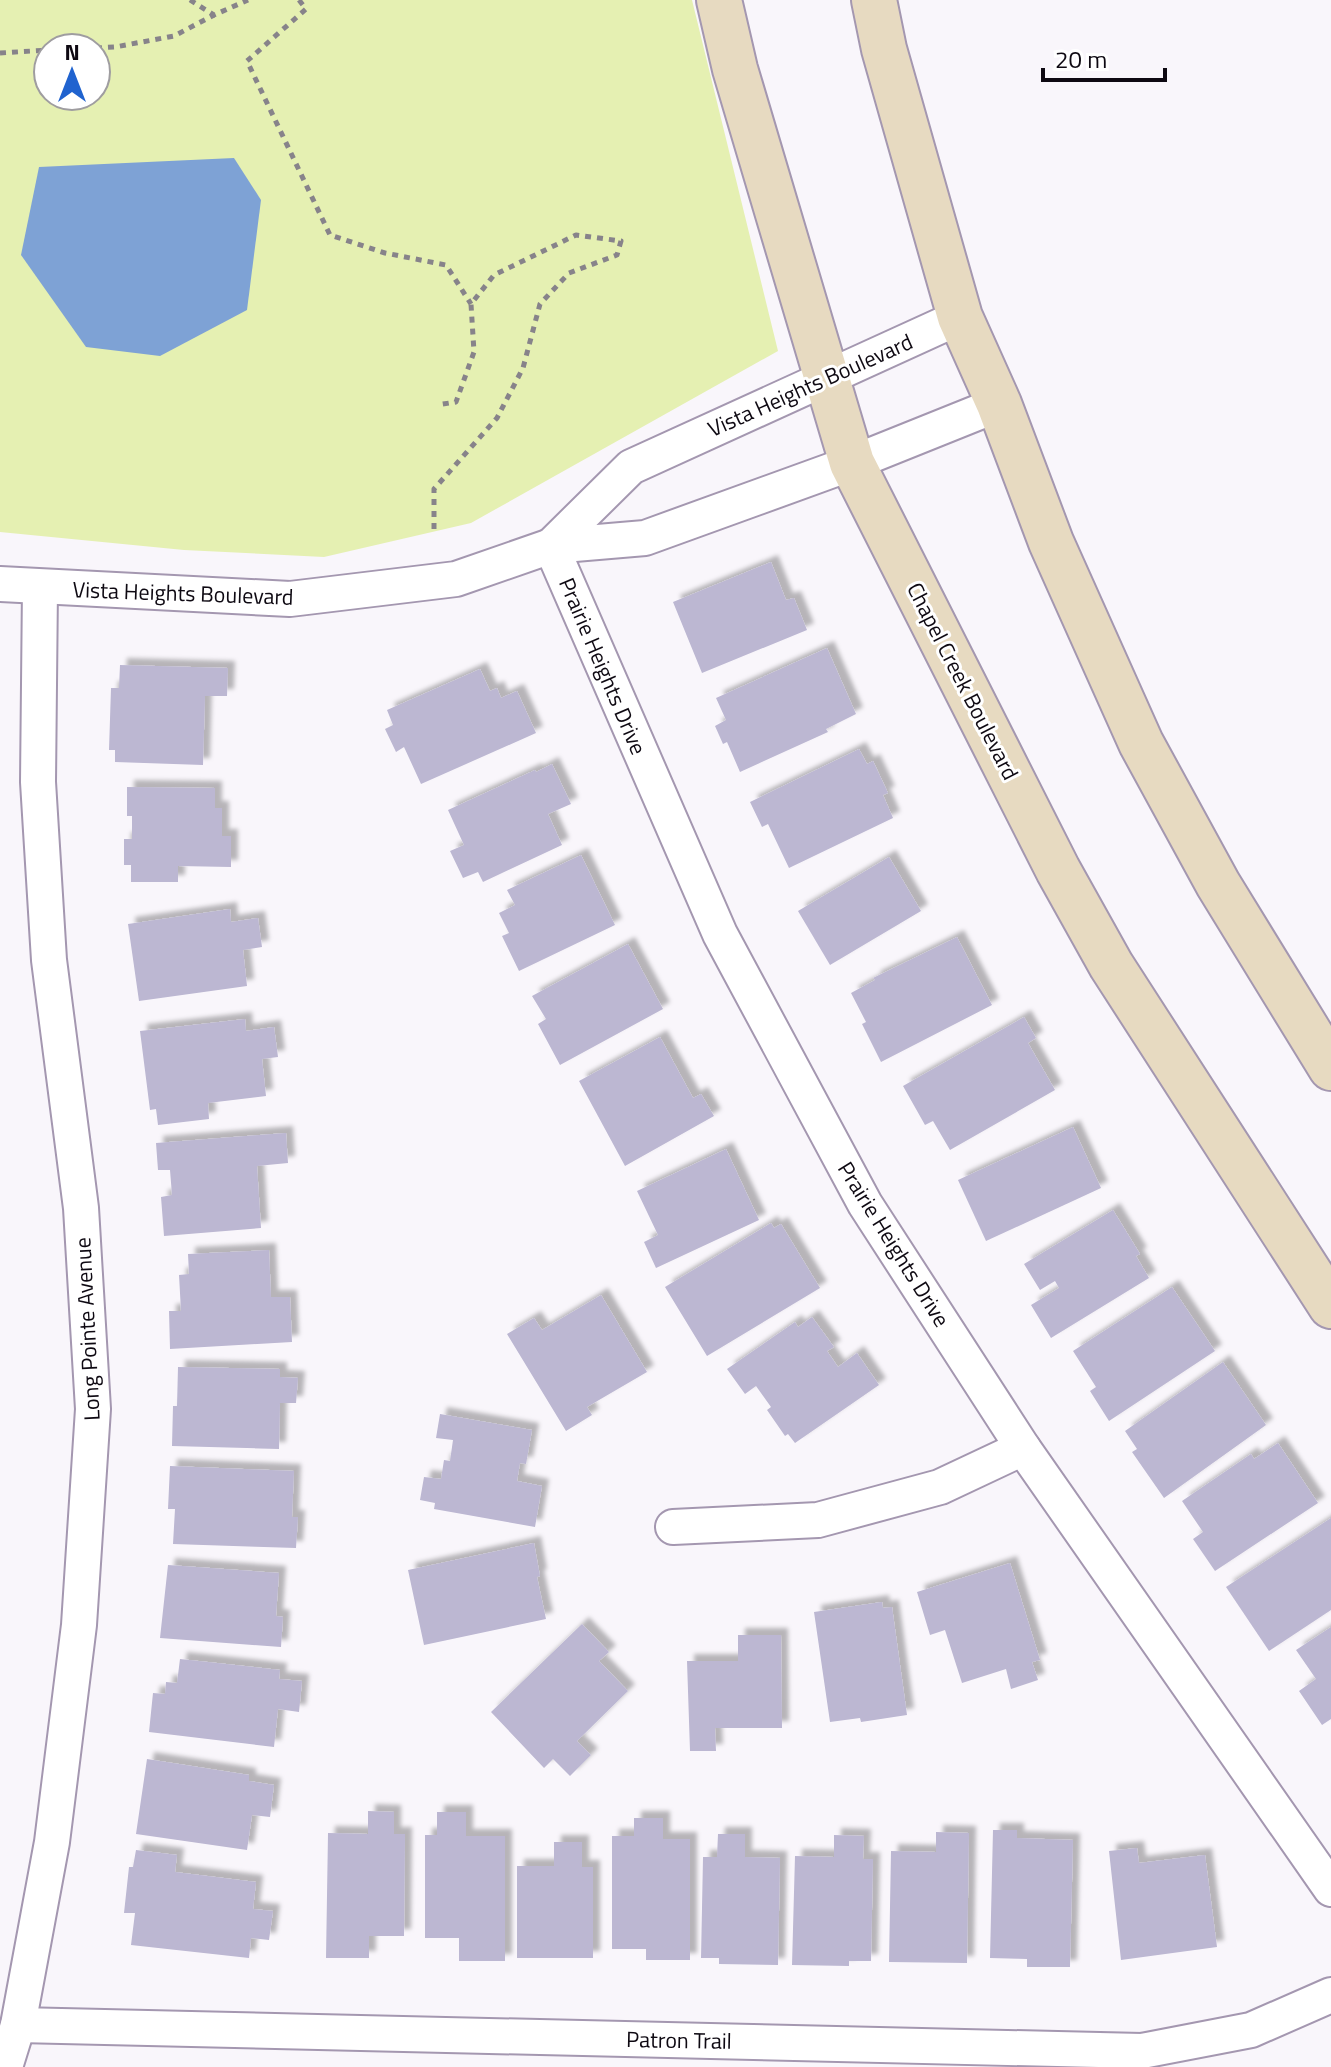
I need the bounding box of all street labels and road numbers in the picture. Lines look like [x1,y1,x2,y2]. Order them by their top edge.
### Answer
street label: Vista Heights Boulevard [702,324,918,446]
street label: Vista Heights Boulevard [72,572,294,614]
street label: Prairie Heights Drive [550,572,656,760]
street label: Chapel Creek Boulevard [898,576,1028,786]
street label: Prairie Heights Drive [829,1155,959,1333]
street label: Long Pointe Avenue [65,1236,109,1422]
street label: Patron Trail [626,2022,732,2058]

